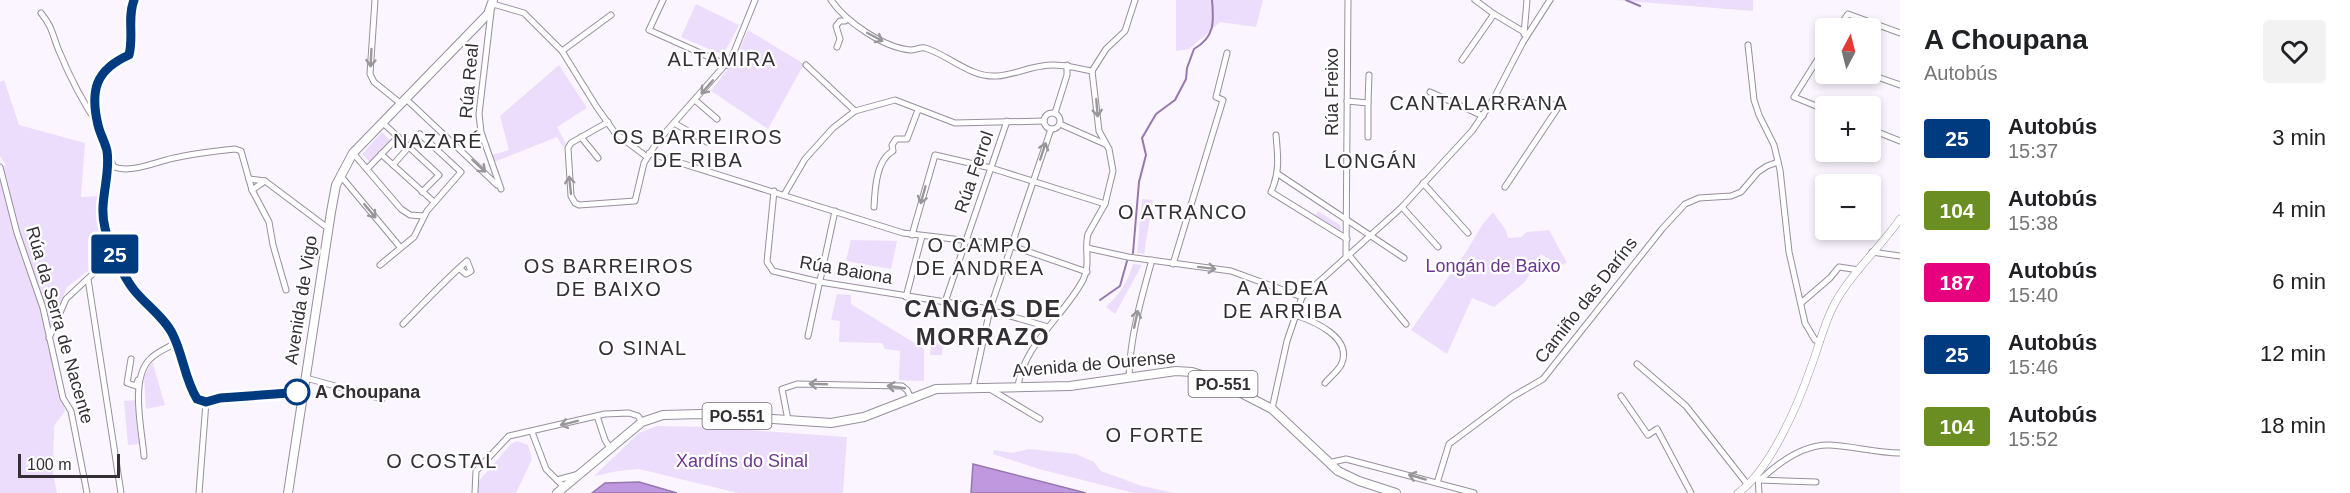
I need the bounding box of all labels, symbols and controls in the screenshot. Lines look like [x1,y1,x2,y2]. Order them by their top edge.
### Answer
north arrow [1815,18,1881,84]
map controls [1815,18,1881,240]
button: heart [2263,20,2326,83]
text: A Choupana [1924,24,2088,55]
one-way arrow [866,31,883,43]
street label: Rúa Real [456,43,482,119]
one-way arrow [365,48,377,68]
district label: ALTAMIRA [667,48,777,70]
street label: Rúa Freixo [1322,48,1342,136]
text: Autobús [1924,62,1997,84]
one-way arrow [700,79,714,94]
district label: CANTALARRANA [1390,92,1568,114]
button: + [1815,96,1881,162]
one-way arrow [1092,98,1103,118]
text: Autobús [2008,114,2097,139]
text: 3 min [2272,125,2326,150]
district label: OS BARREIROS DE RIBA [613,126,783,171]
text: 25 [1945,127,1969,150]
street label: Rúa Ferrol [951,129,997,215]
district label: NAZARÉ [393,130,483,152]
text: 15:37 [2008,140,2058,162]
one-way arrow [1038,142,1049,161]
district label: LONGÁN [1324,150,1418,172]
one-way arrow [471,159,486,173]
button: − [1815,174,1881,240]
one-way arrow [564,176,575,196]
one-way arrow [917,185,928,204]
text: Autobús [2008,186,2097,211]
text: 4 min [2272,197,2326,222]
text: 104 [1939,199,1975,222]
district label: O ATRANCO [1118,201,1248,223]
one-way arrow [364,203,377,219]
text: 15:38 [2008,212,2058,234]
street label: Rúa da Serra de Nacente [22,224,98,426]
street label: Camiño das Daríns [1531,233,1641,367]
line badge: 25 [88,234,142,274]
street label: Avenida de Vigo [281,234,321,366]
district label: O CAMPO DE ANDREA [915,234,1045,279]
text: 25 [103,243,127,266]
street label: Rúa Baiona [798,252,895,288]
district label: OS BARREIROS DE BAIXO [524,255,694,300]
park label: Longán de Baixo [1425,256,1561,276]
text: Autobús [2008,258,2097,283]
one-way arrow [1196,263,1216,274]
text: 6 min [2272,269,2326,294]
text: 187 [1939,271,1975,294]
district label: A ALDEA DE ARRIBA [1223,277,1343,322]
text: 15:40 [2008,284,2058,306]
district label: CANGAS DE MORRAZO [904,295,1062,350]
one-way arrow [1131,310,1142,329]
text: Autobús [2008,330,2097,355]
district label: O SINAL [598,337,688,359]
text: 12 min [2260,341,2326,366]
text: 25 [1945,343,1969,366]
street label: Avenida de Ourense [1012,347,1176,381]
text: 15:46 [2008,356,2058,378]
road number: PO-551 [1188,371,1258,397]
one-way arrow [808,378,828,390]
marker: A Choupana [284,379,310,405]
place label: A Choupana [315,382,421,402]
one-way arrow [887,382,907,393]
text: Autobús [2008,402,2097,427]
road number: PO-551 [702,403,771,429]
text: 18 min [2260,413,2326,438]
text: 104 [1939,415,1975,438]
one-way arrow [560,417,579,429]
district label: O FORTE [1105,424,1205,446]
text: 15:52 [2008,428,2058,450]
district label: O COSTAL [386,450,498,472]
scale bar [18,451,120,478]
park label: Xardíns do Sinal [676,451,808,471]
text: 100 m [27,456,71,473]
one-way arrow [1408,471,1427,483]

